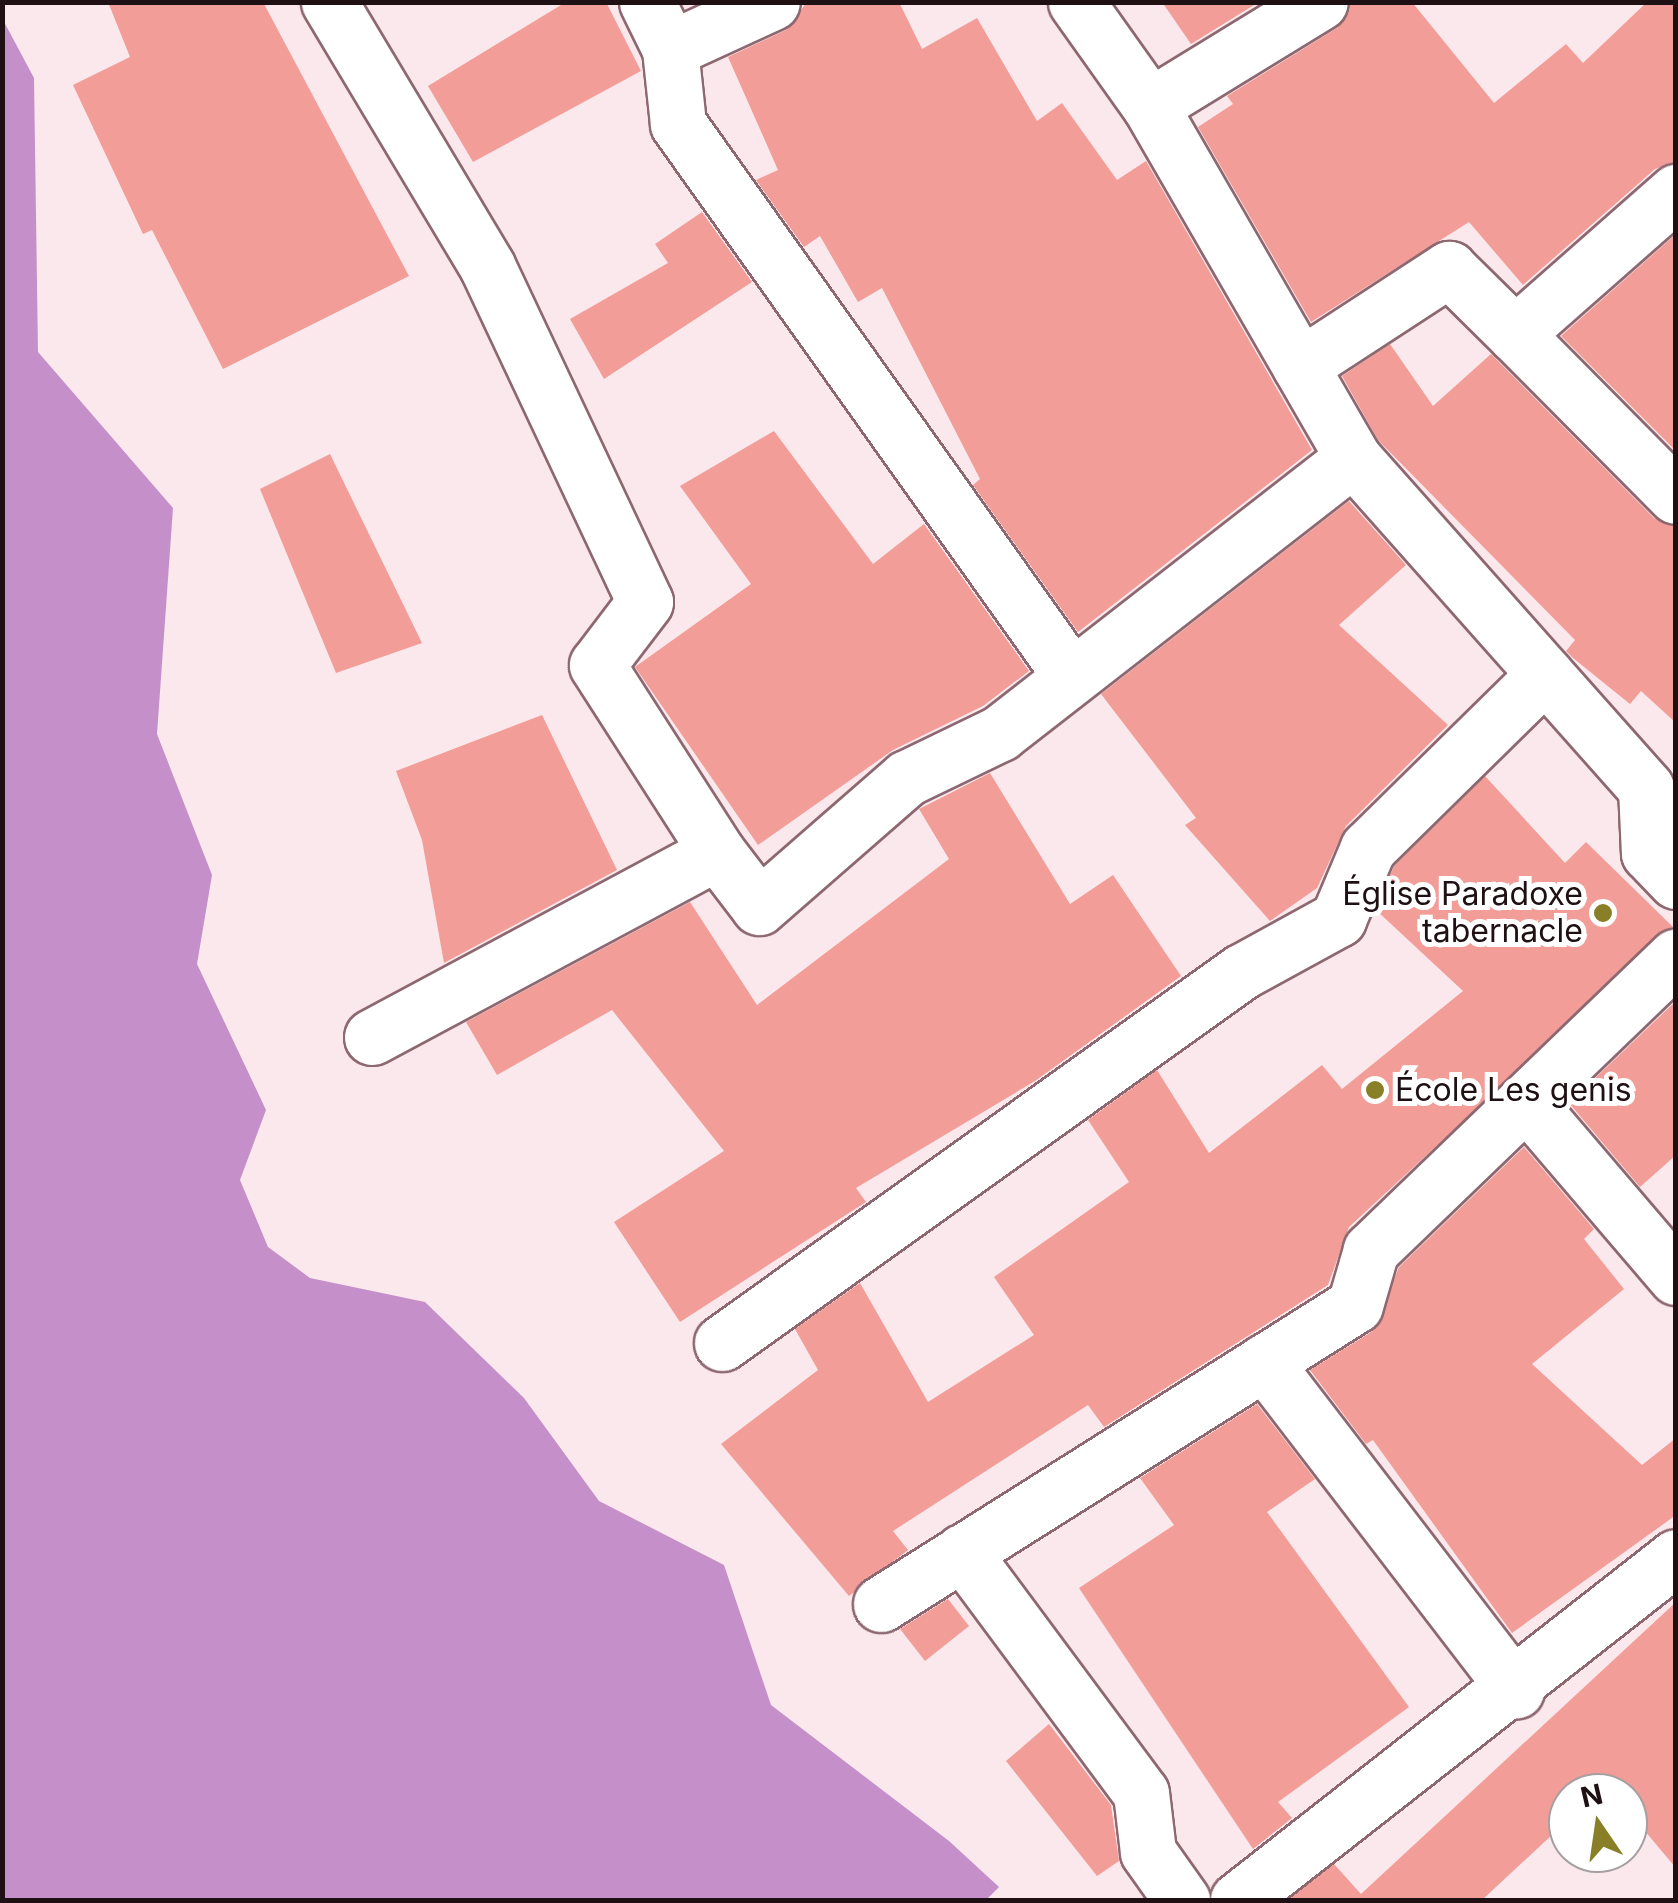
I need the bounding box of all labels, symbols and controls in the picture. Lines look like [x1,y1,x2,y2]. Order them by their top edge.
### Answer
place label: Église Paradoxe tabernacle [1342,876,1583,951]
marker: Église Paradoxe tabernacle [1592,902,1614,924]
place label: École Les genis [1395,1071,1632,1109]
marker: École Les genis [1364,1079,1386,1101]
north arrow [1548,1773,1648,1873]
text: N [1577,1777,1606,1815]

